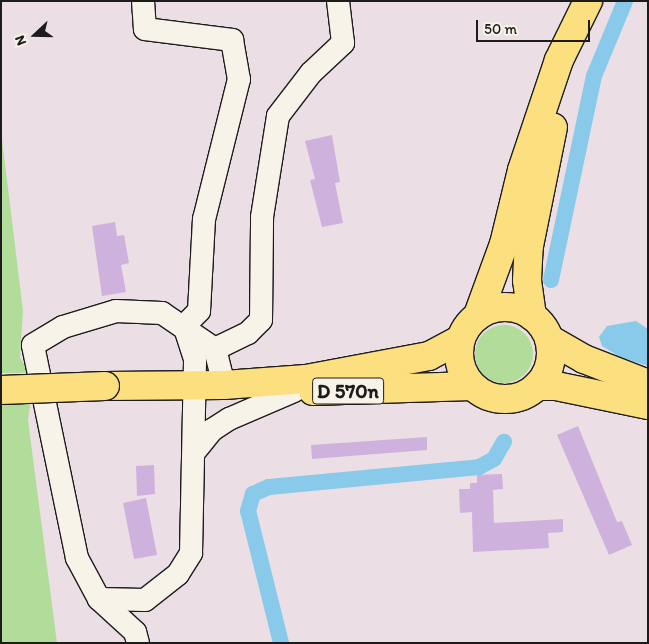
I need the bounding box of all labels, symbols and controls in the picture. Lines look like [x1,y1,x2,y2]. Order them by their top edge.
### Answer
north arrow [10,10,60,60]
scale bar [479,10,593,42]
text: 50 m [484,20,517,38]
text: N [11,33,30,48]
road number: D 570n [312,374,384,408]

